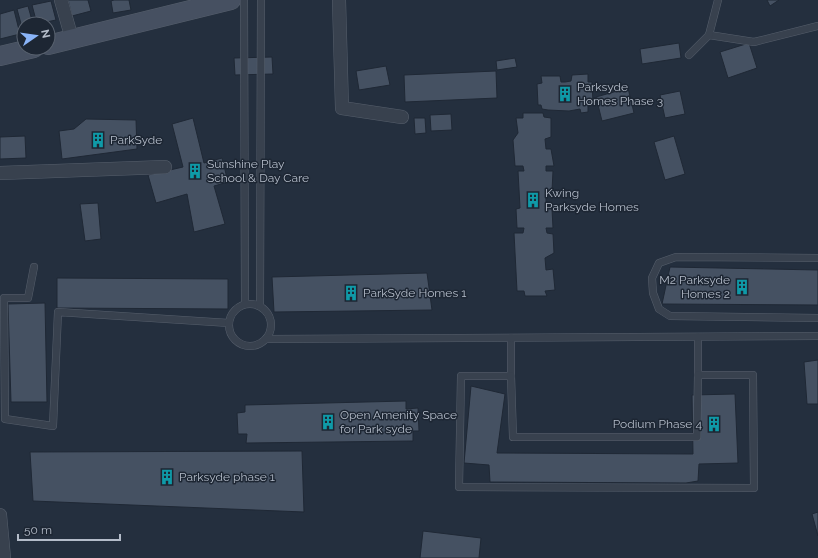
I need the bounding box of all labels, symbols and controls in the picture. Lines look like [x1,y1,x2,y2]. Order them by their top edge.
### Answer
north arrow [16,16,56,56]
text: N [38,28,53,39]
place label: Parksyde Homes Phase 3 [577,80,663,108]
building icon: Parksyde Homes Phase 3 [556,85,574,103]
building icon: ParkSyde [89,131,107,149]
place label: ParkSyde [110,133,162,147]
place label: Sunshine Play School & Day Care [207,157,309,185]
building icon: Sunshine Play School & Day Care [186,162,204,180]
place label: Kwing Parksyde Homes [545,186,639,214]
building icon: Kwing Parksyde Homes [524,191,542,209]
place label: M2 Parksyde Homes 2 [659,273,730,301]
building icon: M2 Parksyde Homes 2 [733,278,751,296]
building icon: ParkSyde Homes 1 [342,284,360,302]
place label: ParkSyde Homes 1 [363,286,466,300]
place label: Open Amenity Space for Park syde [340,408,457,436]
building icon: Open Amenity Space for Park syde [319,413,337,431]
building icon: Podium Phase 4 [705,415,723,433]
place label: Podium Phase 4 [613,417,702,431]
building icon: Parksyde phase 1 [158,468,176,486]
place label: Parksyde phase 1 [179,470,275,484]
scale bar [18,516,120,542]
text: 50 m [24,523,52,537]

